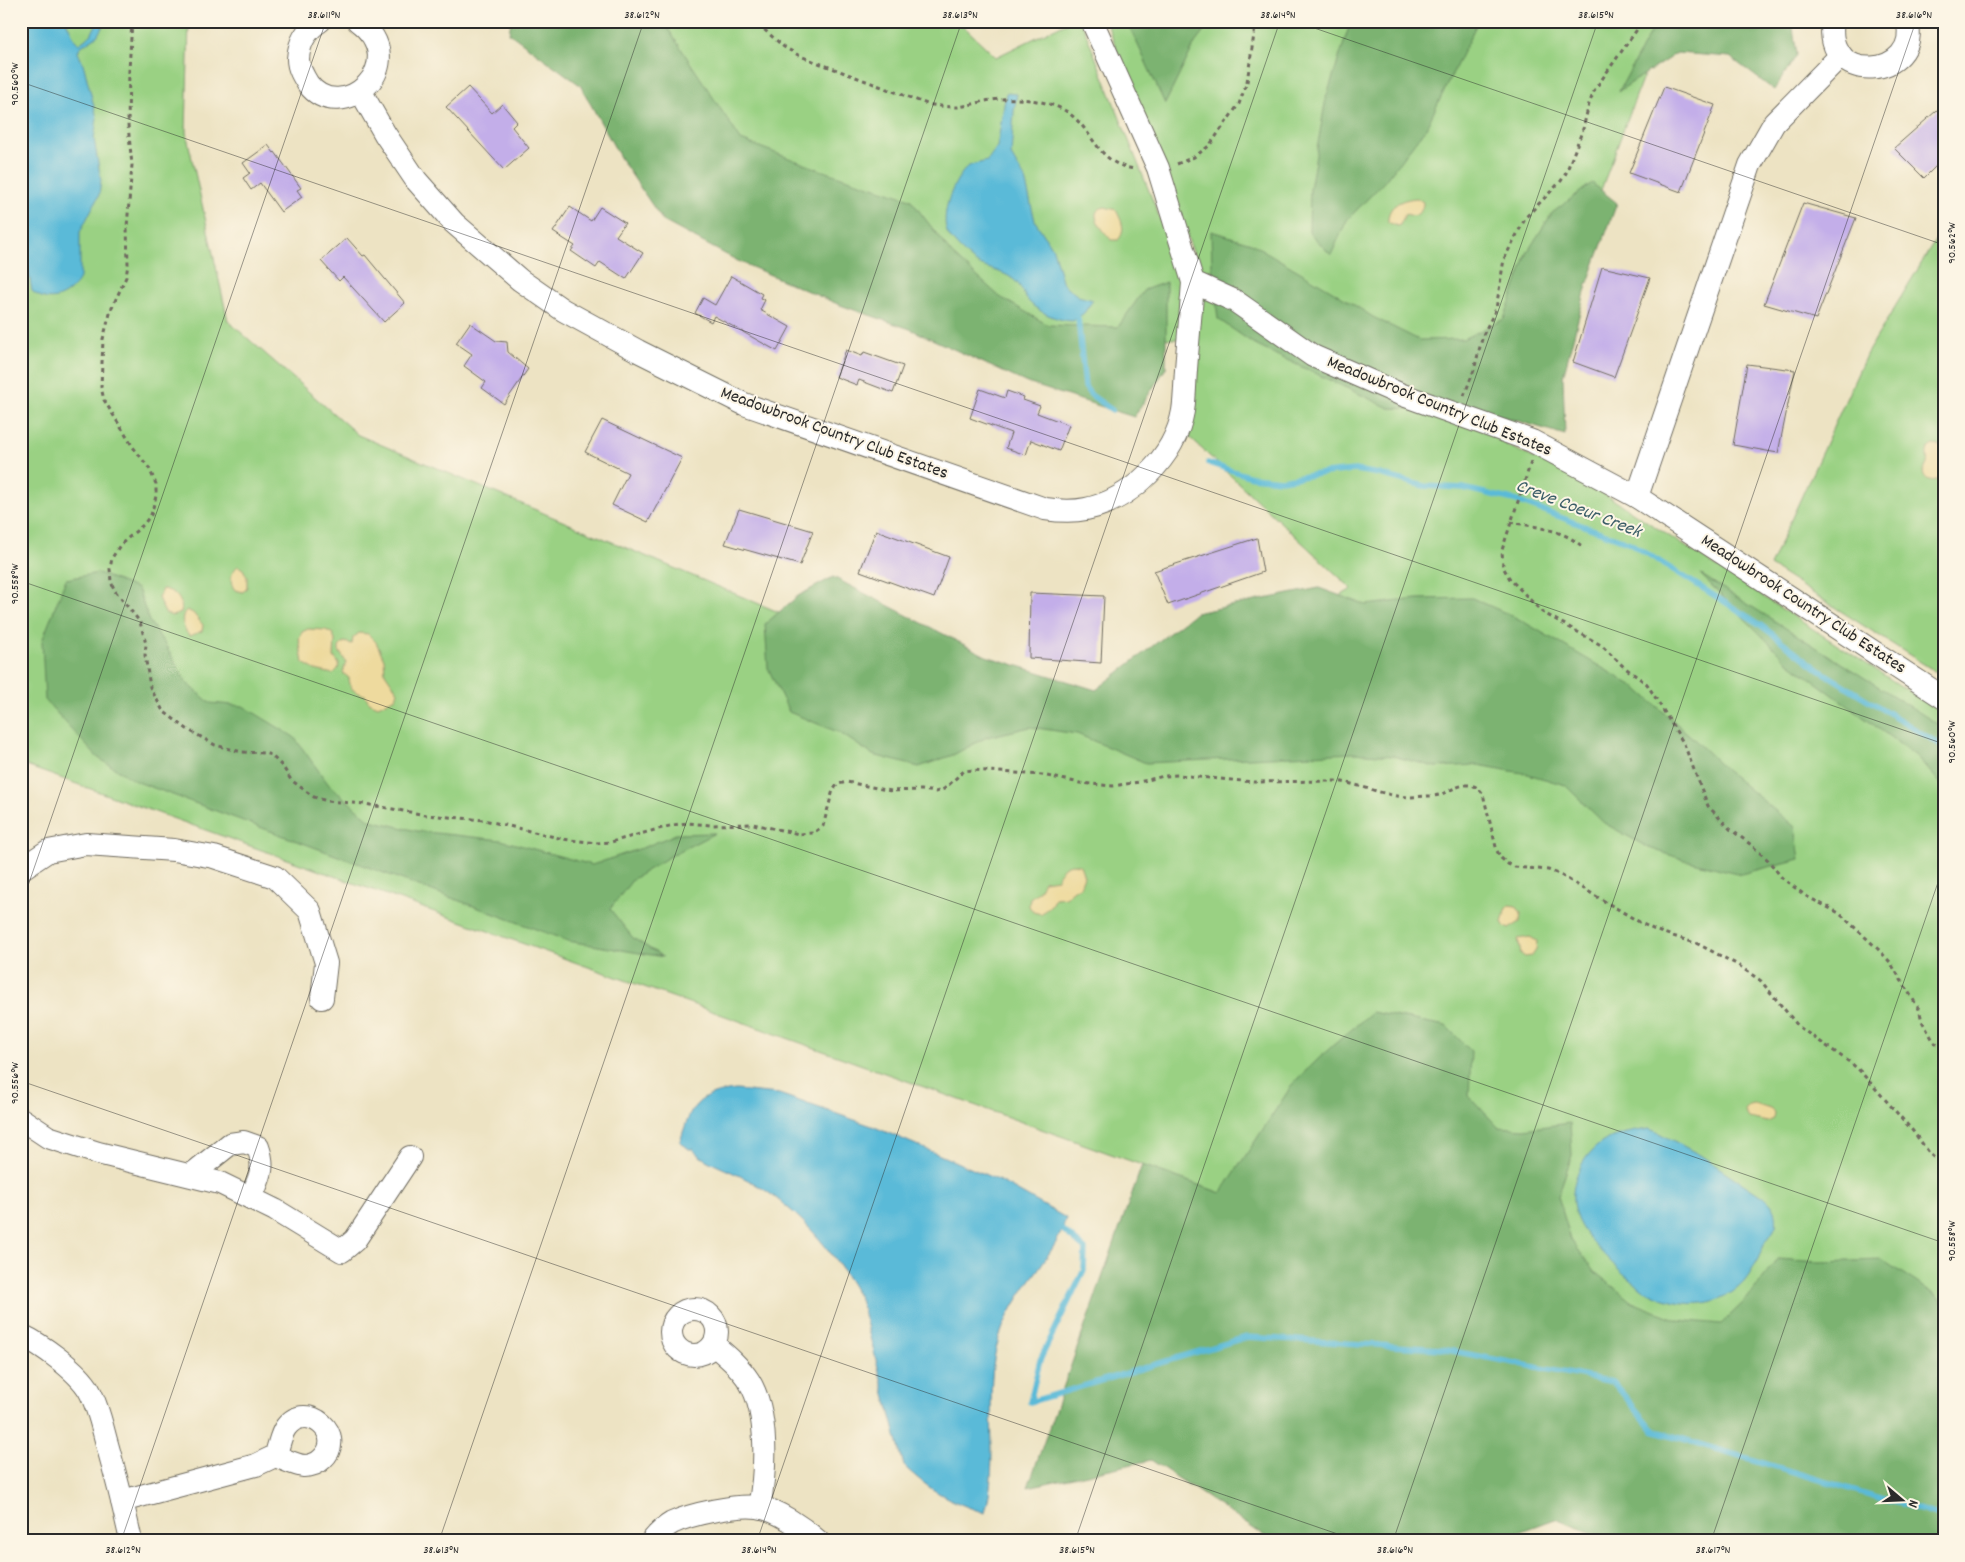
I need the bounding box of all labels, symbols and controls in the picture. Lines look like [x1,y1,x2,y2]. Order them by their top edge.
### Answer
text: 38.611°N [307,7,341,24]
text: 38.612°N [624,7,660,24]
text: 38.613°N [942,7,978,24]
text: 38.614°N [1260,7,1296,24]
text: 38.615°N [1578,7,1614,24]
text: 38.616°N [1896,7,1932,24]
text: 90.560°W [7,63,24,105]
text: 90.562°W [1944,222,1961,264]
street label: Meadowbrook Country Club Estates [1323,350,1555,464]
street label: Meadowbrook Country Club Estates [717,381,951,487]
water label: Creve Coeur Creek [1511,474,1647,547]
street label: Meadowbrook Country Club Estates [1695,529,1911,681]
text: 90.558°W [7,564,24,604]
text: 90.560°W [1944,721,1961,763]
text: 90.556°W [7,1062,24,1104]
text: 90.558°W [1944,1221,1961,1261]
north arrow [1878,1474,1928,1524]
text: N [1902,1497,1923,1510]
text: 38.612°N [105,1542,141,1559]
text: 38.613°N [423,1542,459,1559]
text: 38.614°N [741,1542,777,1559]
text: 38.615°N [1059,1542,1095,1559]
text: 38.616°N [1377,1542,1413,1559]
text: 38.617°N [1695,1542,1731,1559]

